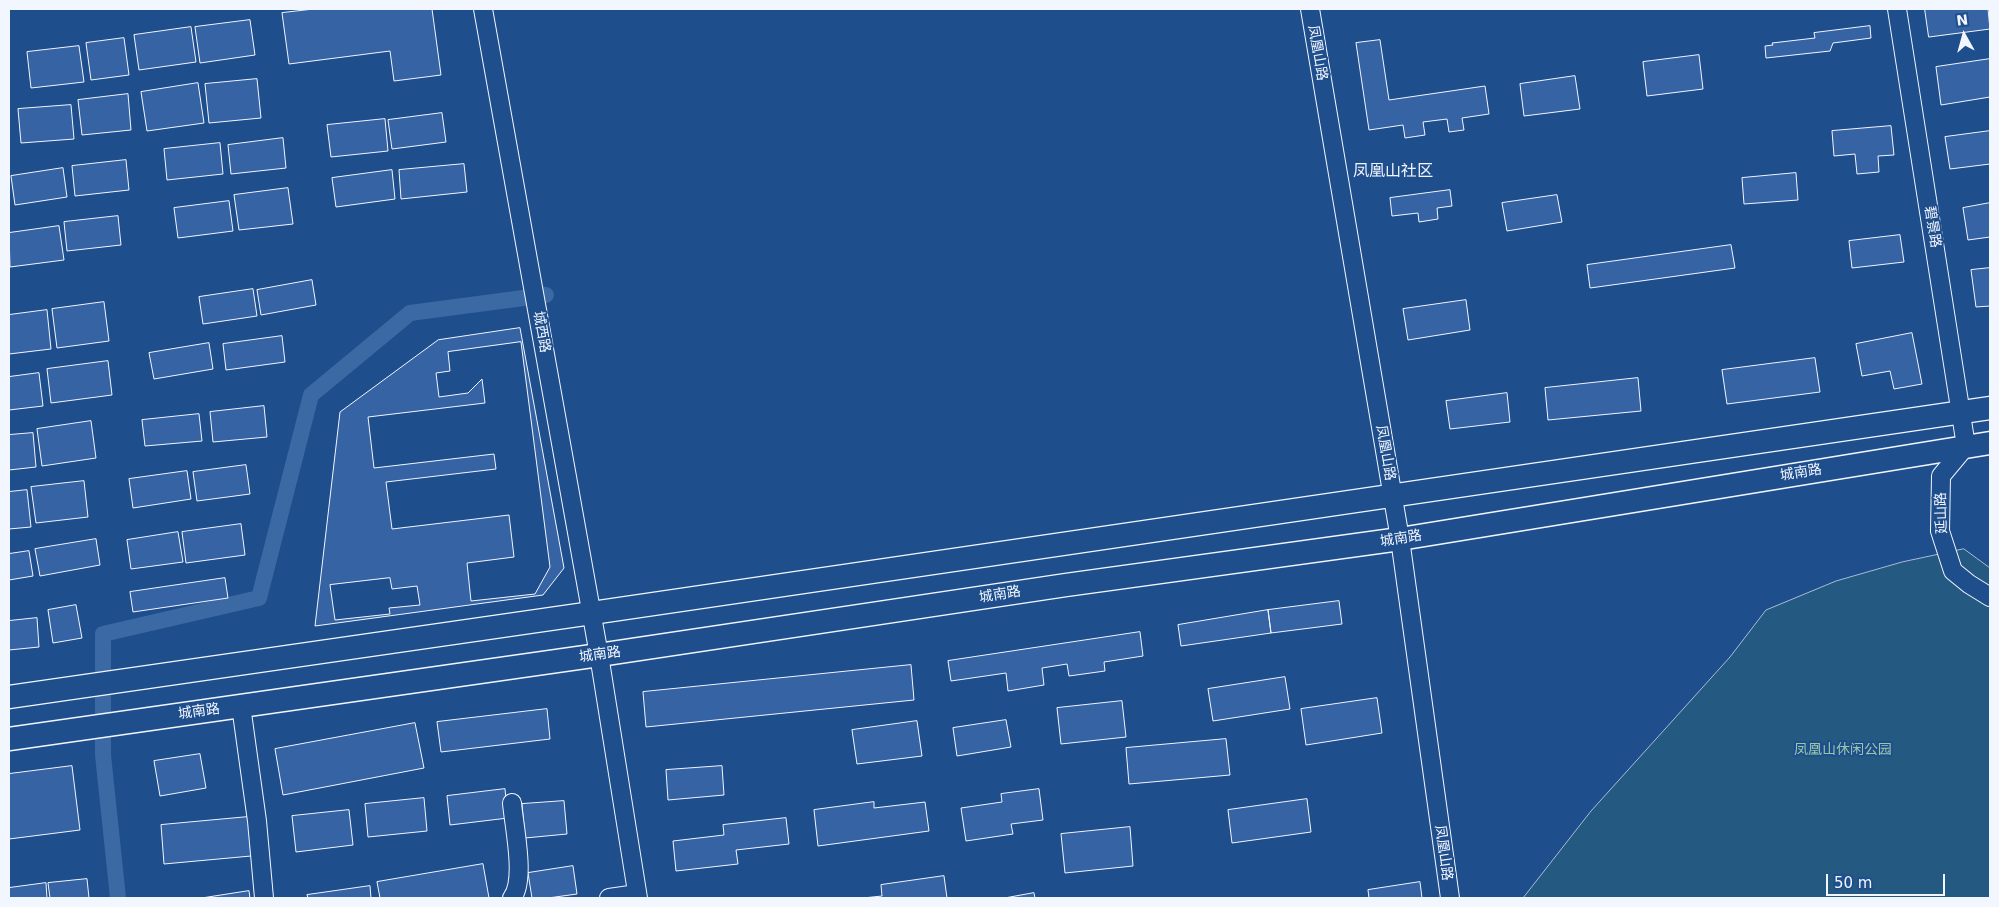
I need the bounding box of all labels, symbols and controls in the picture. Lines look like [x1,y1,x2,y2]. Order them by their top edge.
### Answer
north arrow [1939,10,1989,60]
text: N [1955,11,1969,29]
street label: 凤凰山路 [1304,24,1330,82]
district label: 凤凰山社区 [1353,162,1433,182]
street label: 碧景路 [1920,205,1944,249]
street label: 城西路 [529,310,553,354]
street label: 凤凰山路 [1372,424,1398,482]
street label: 城南路 [1779,461,1823,485]
street label: 延山路 [1933,492,1951,534]
street label: 城南路 [1379,527,1423,551]
street label: 城南路 [978,583,1022,607]
street label: 城南路 [578,644,622,666]
street label: 城南路 [177,701,221,723]
park label: 凤凰山休闲公园 [1794,742,1892,758]
street label: 凤凰山路 [1431,824,1455,882]
scale bar [1829,864,1948,896]
text: 50 m [1834,874,1872,892]

